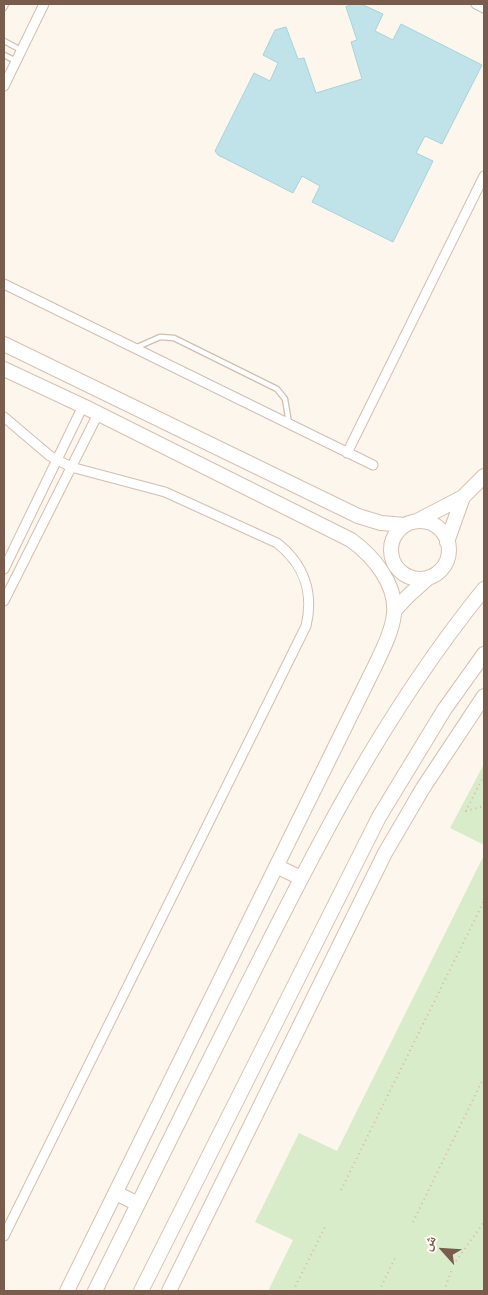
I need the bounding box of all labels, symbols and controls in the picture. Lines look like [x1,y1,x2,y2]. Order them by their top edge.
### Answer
north arrow [418,1225,468,1275]
text: ش [418,1233,440,1254]

